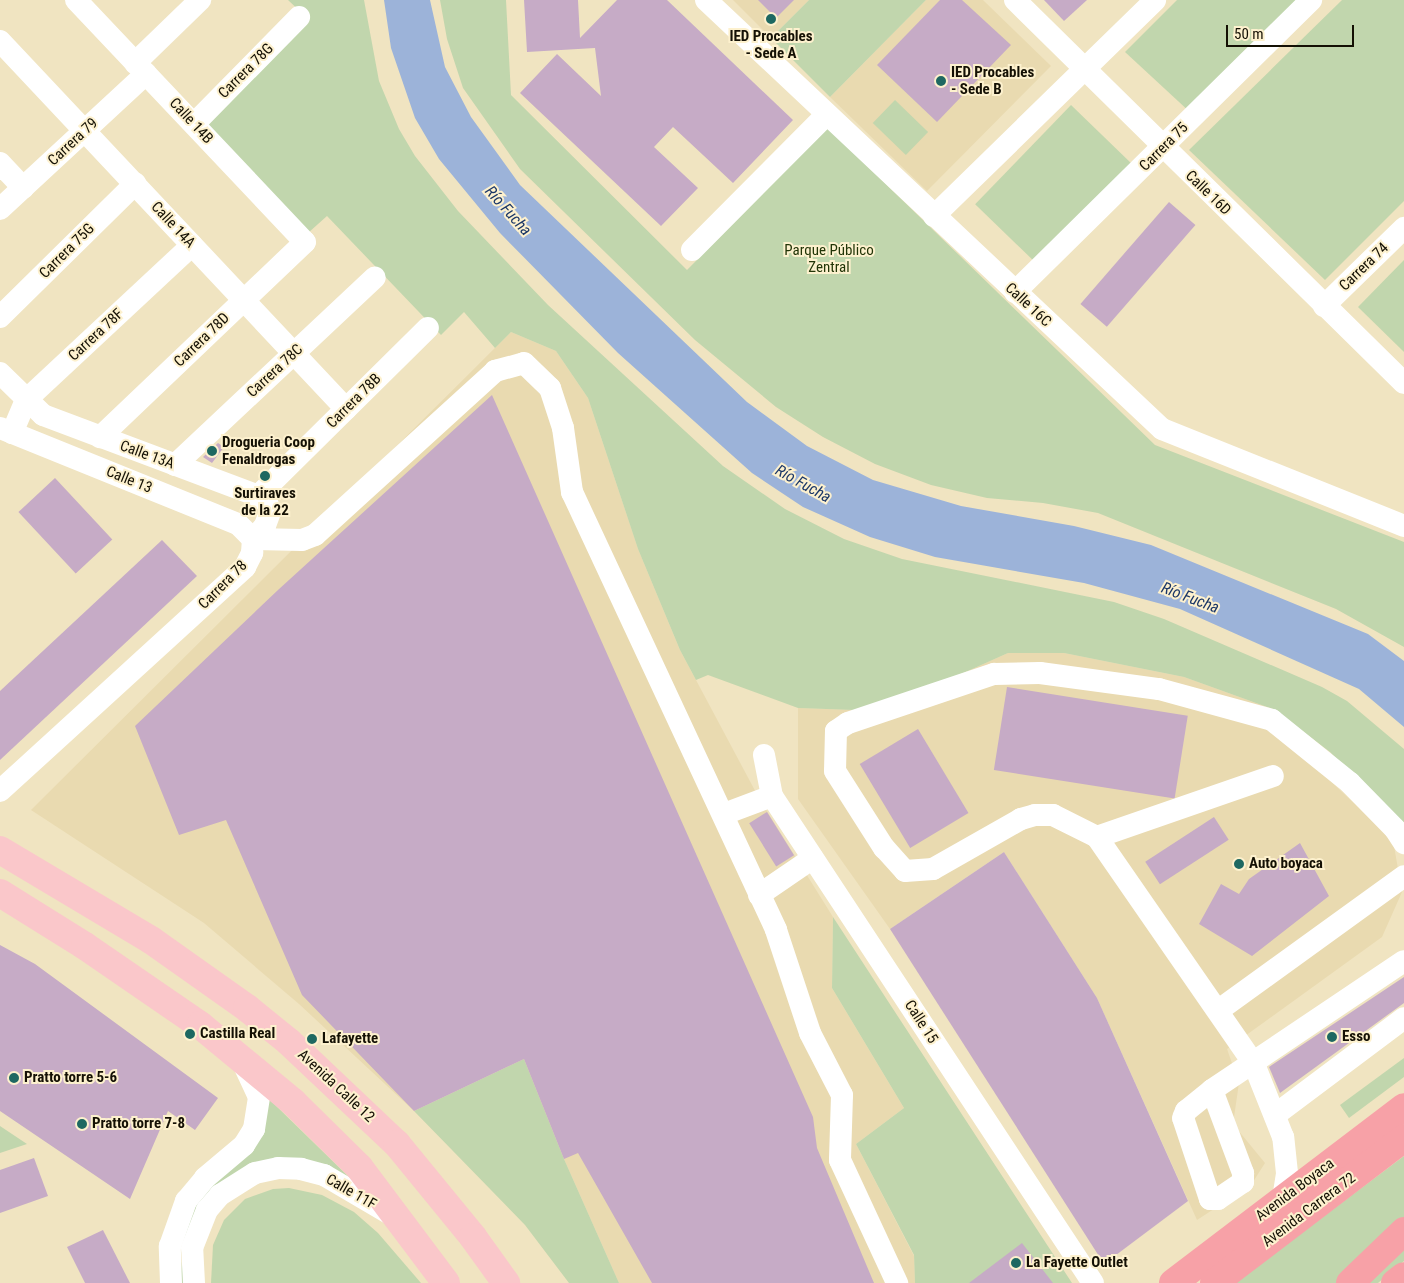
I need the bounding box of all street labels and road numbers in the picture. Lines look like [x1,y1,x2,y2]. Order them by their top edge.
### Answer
street label: Carrera 78G [215,40,277,102]
street label: Calle 14B [165,94,217,148]
street label: Carrera 79 [44,114,102,170]
street label: Carrera 75 [1136,119,1192,175]
street label: Calle 16D [1181,167,1235,219]
street label: Calle 14A [147,198,199,252]
street label: Carrera 75G [36,220,98,282]
street label: Carrera 74 [1336,239,1392,295]
street label: Calle 16C [1001,279,1055,331]
street label: Carrera 78F [65,305,127,365]
street label: Carrera 78D [171,309,233,371]
street label: Carrera 78C [243,341,307,401]
street label: Carrera 78B [323,370,385,432]
street label: Calle 13A [117,437,177,473]
street label: Calle 13 [103,463,155,497]
street label: Carrera 78 [195,557,251,613]
street label: Calle 15 [900,997,942,1047]
street label: Avenida Calle 12 [294,1046,378,1126]
street label: Avenida Boyaca [1252,1155,1338,1225]
street label: Avenida Carrera 72 [1259,1169,1359,1251]
street label: Calle 11F [323,1170,379,1214]

